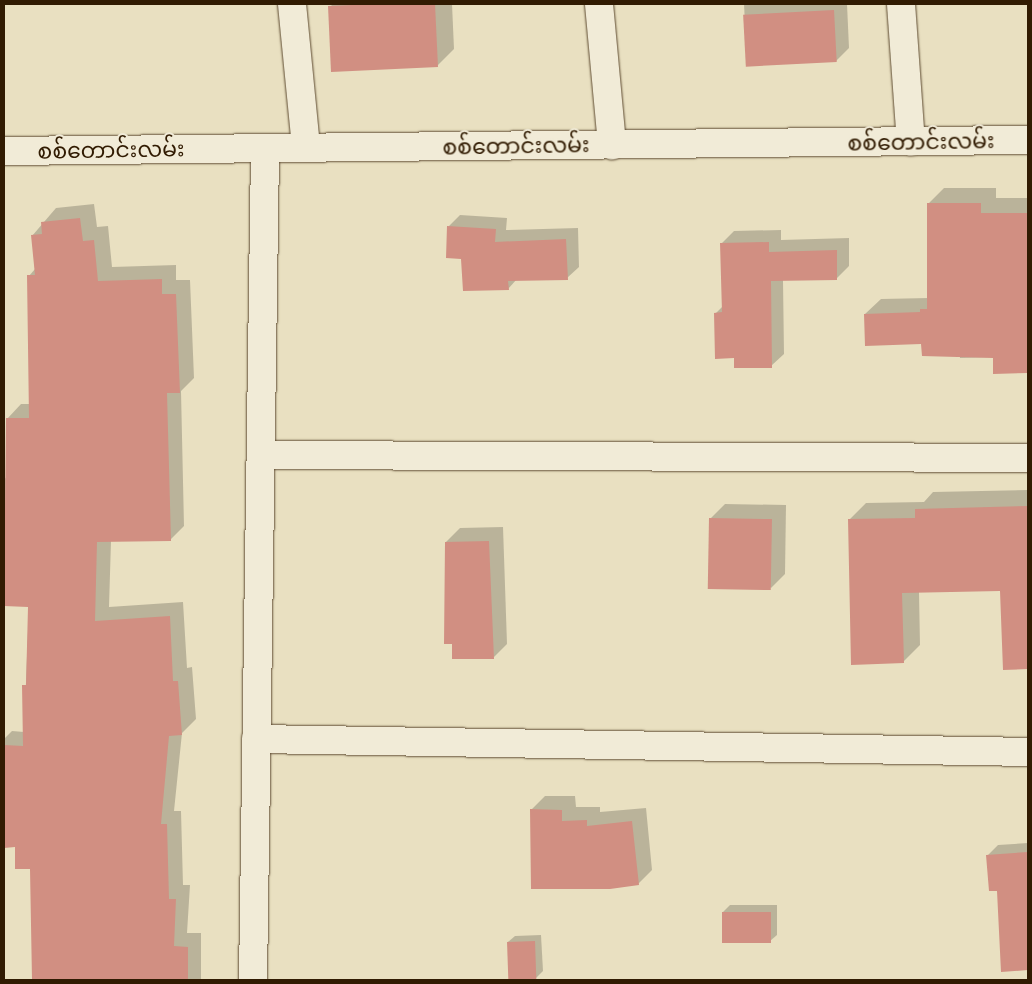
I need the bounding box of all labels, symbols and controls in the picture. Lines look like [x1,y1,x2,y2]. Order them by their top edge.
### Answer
street label: စစ်တောင်းလမ်း [847,128,995,156]
street label: စစ်တောင်းလမ်း [442,132,590,160]
street label: စစ်တောင်းလမ်း [37,136,185,164]

